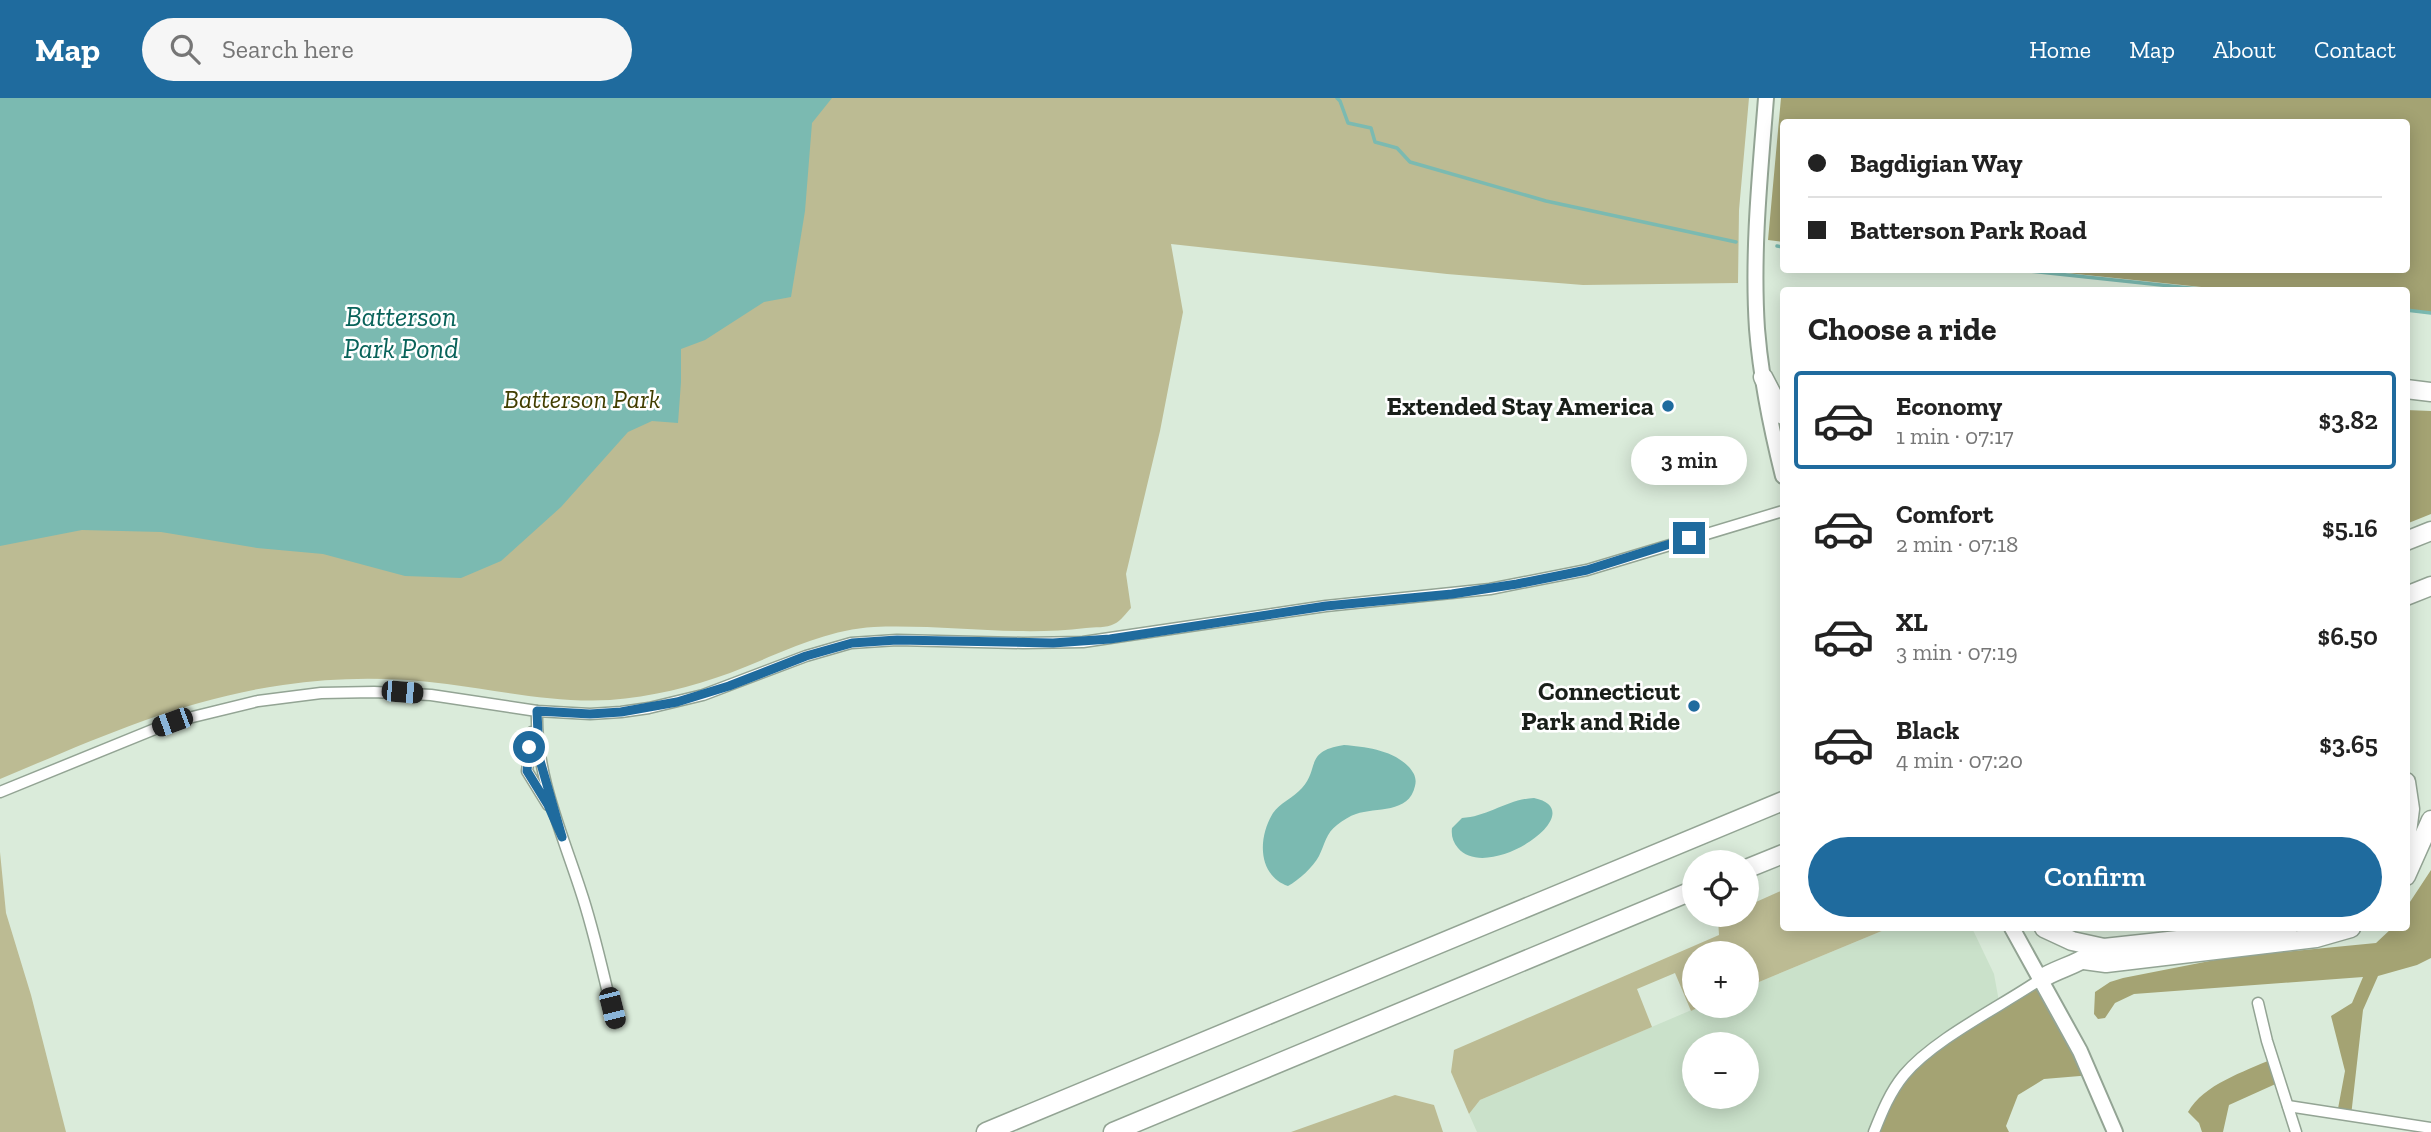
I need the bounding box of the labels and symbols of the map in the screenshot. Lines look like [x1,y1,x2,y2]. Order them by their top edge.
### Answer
water label: Batterson Park Pond [343,300,459,365]
park label: Batterson Park [504,383,660,415]
place label: Extended Stay America [1387,390,1654,422]
marker: Extended Stay America [1660,398,1676,414]
callout: 3 min [1631,436,1747,486]
route end [1673,522,1705,554]
place label: Connecticut Park and Ride [1521,675,1681,737]
car [381,680,424,704]
marker: Connecticut Park and Ride [1686,698,1702,714]
car [149,705,196,739]
route start [513,731,545,763]
car [597,985,628,1031]

